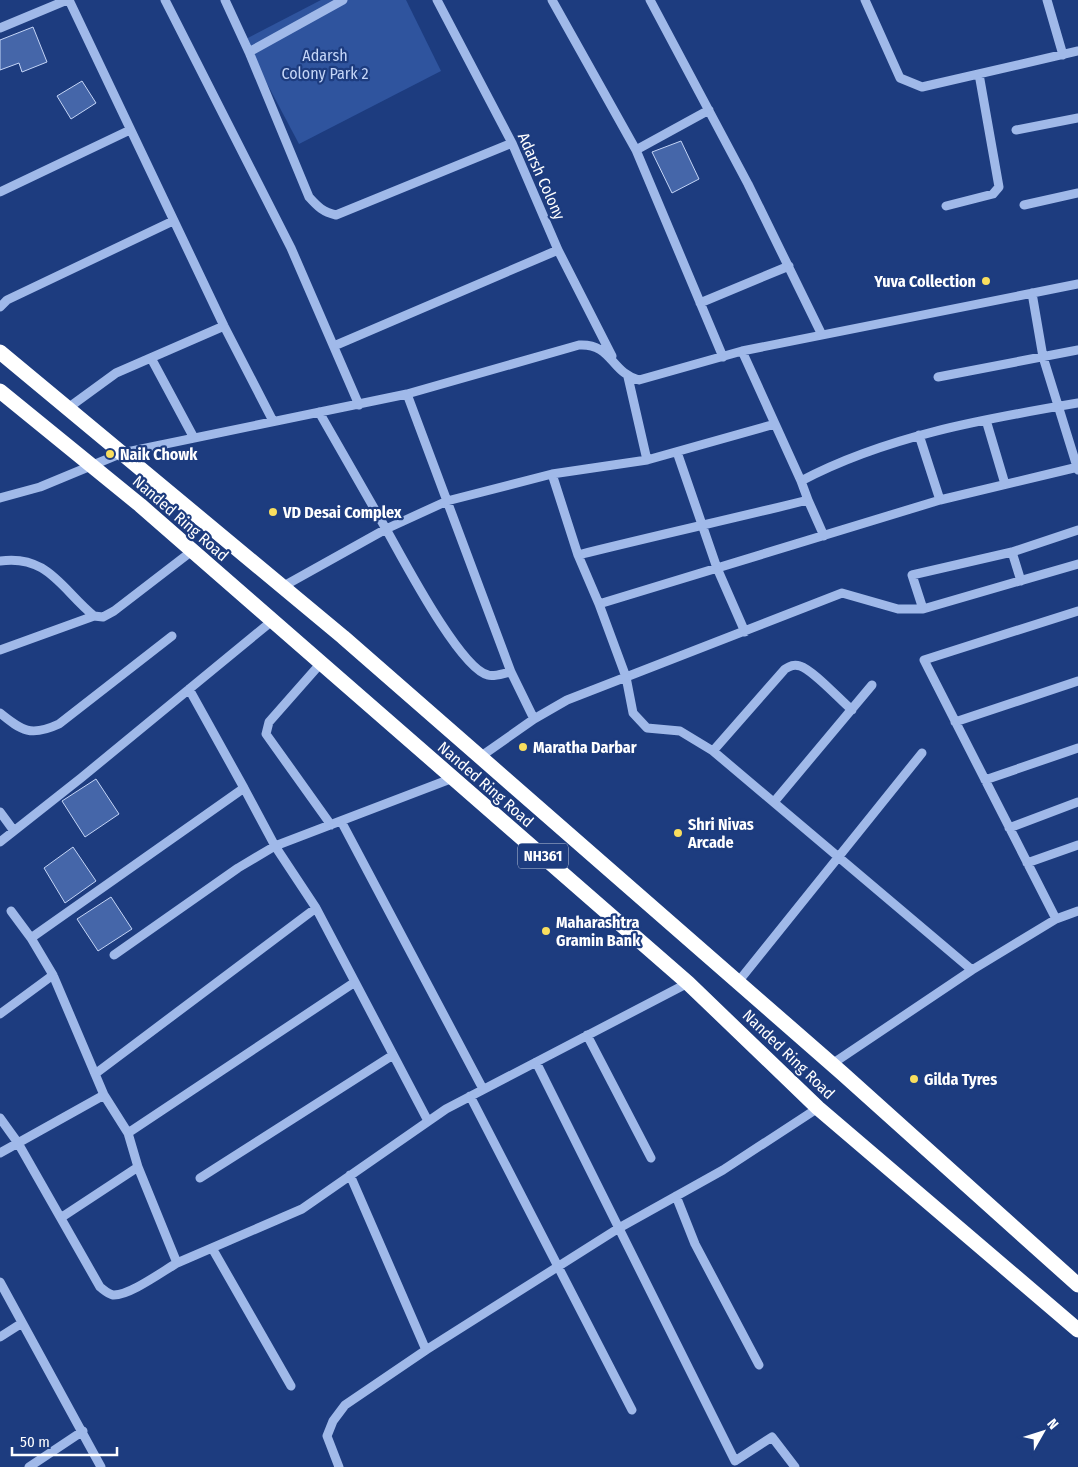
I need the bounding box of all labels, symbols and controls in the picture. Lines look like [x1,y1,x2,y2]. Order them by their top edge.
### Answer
park label: Adarsh Colony Park 2 [281,46,369,83]
street label: Adarsh Colony [514,130,570,224]
place label: Yuva Collection [873,272,976,291]
marker: Yuva Collection [980,275,992,287]
place label: Naik Chowk [120,445,198,464]
marker: Naik Chowk [104,448,116,460]
street label: Nanded Ring Road [129,472,232,565]
place label: VD Desai Complex [282,503,402,522]
marker: VD Desai Complex [267,506,279,518]
street label: Nanded Ring Road [434,738,537,831]
place label: Maratha Darbar [533,738,637,757]
marker: Maratha Darbar [517,741,529,753]
place label: Shri Nivas Arcade [687,815,754,852]
marker: Shri Nivas Arcade [672,827,684,839]
road number: NH361 [518,844,568,868]
place label: Maharashtra Gramin Bank [556,913,641,950]
marker: Maharashtra Gramin Bank [540,925,552,937]
street label: Nanded Ring Road [739,1006,839,1103]
place label: Gilda Tyres [924,1070,997,1089]
marker: Gilda Tyres [908,1073,920,1085]
north arrow [1018,1407,1068,1457]
text: N [1043,1416,1062,1433]
scale bar [12,1424,118,1456]
text: 50 m [20,1433,50,1451]

